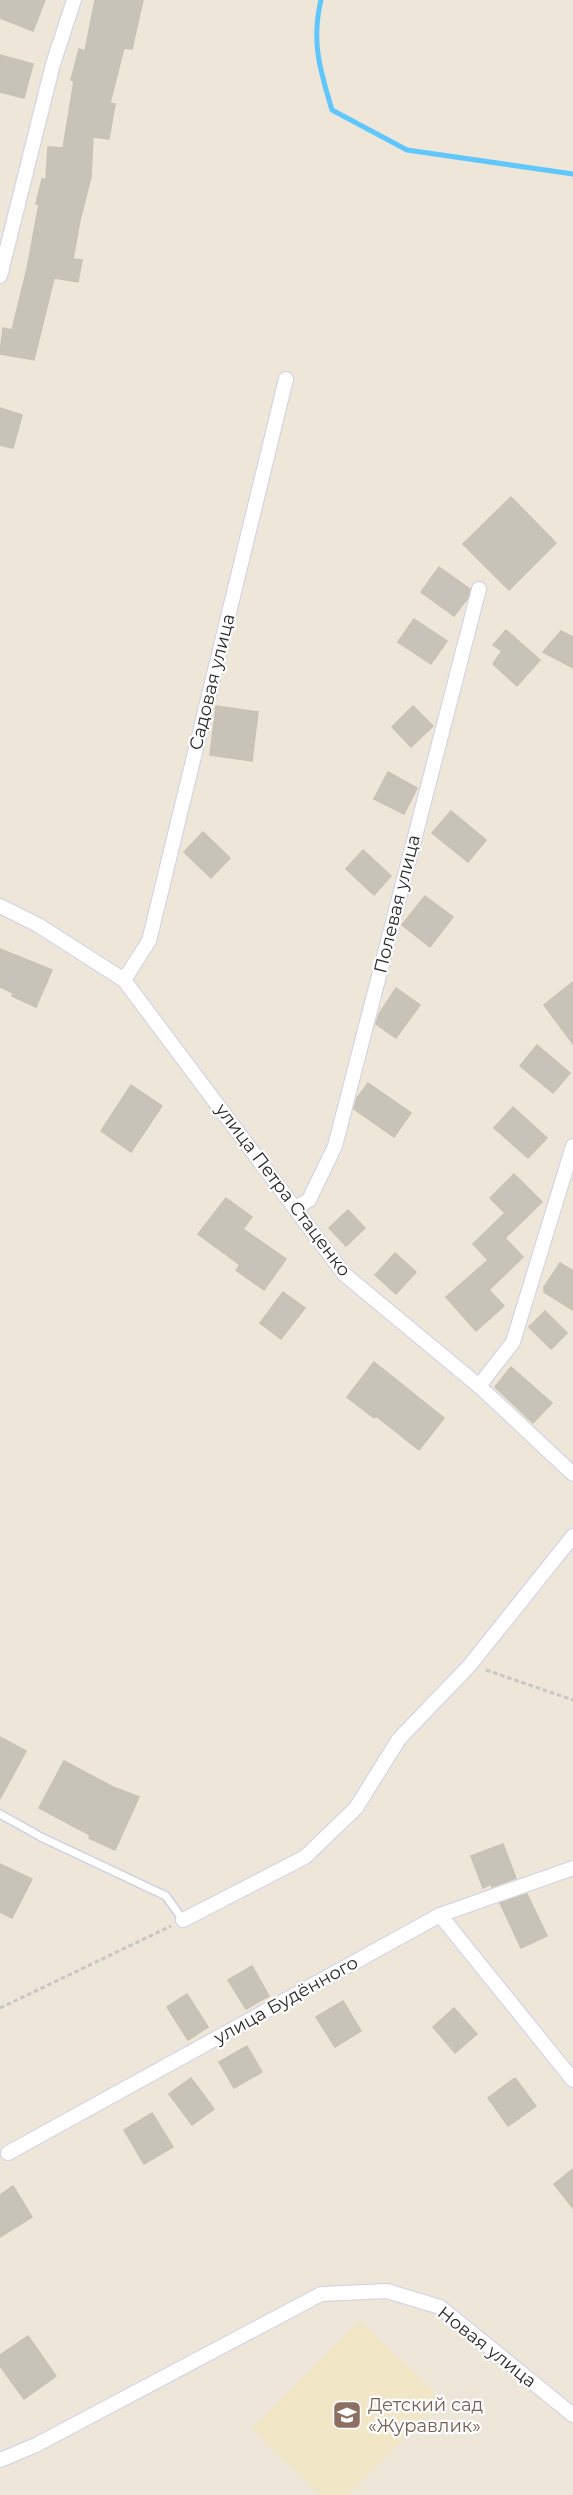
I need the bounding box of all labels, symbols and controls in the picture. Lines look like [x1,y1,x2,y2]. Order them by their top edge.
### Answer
street label: Садовая улица [184,612,240,752]
street label: Полевая улица [369,832,425,976]
street label: улица Петра Стаценко [210,1098,355,1281]
street label: улица Будённого [209,1951,362,2049]
street label: Новая улица [433,2302,541,2392]
place label: Детский сад «Журавлик» [368,2394,484,2437]
school or university icon: Детский сад «Журавлик» [331,2399,363,2431]

